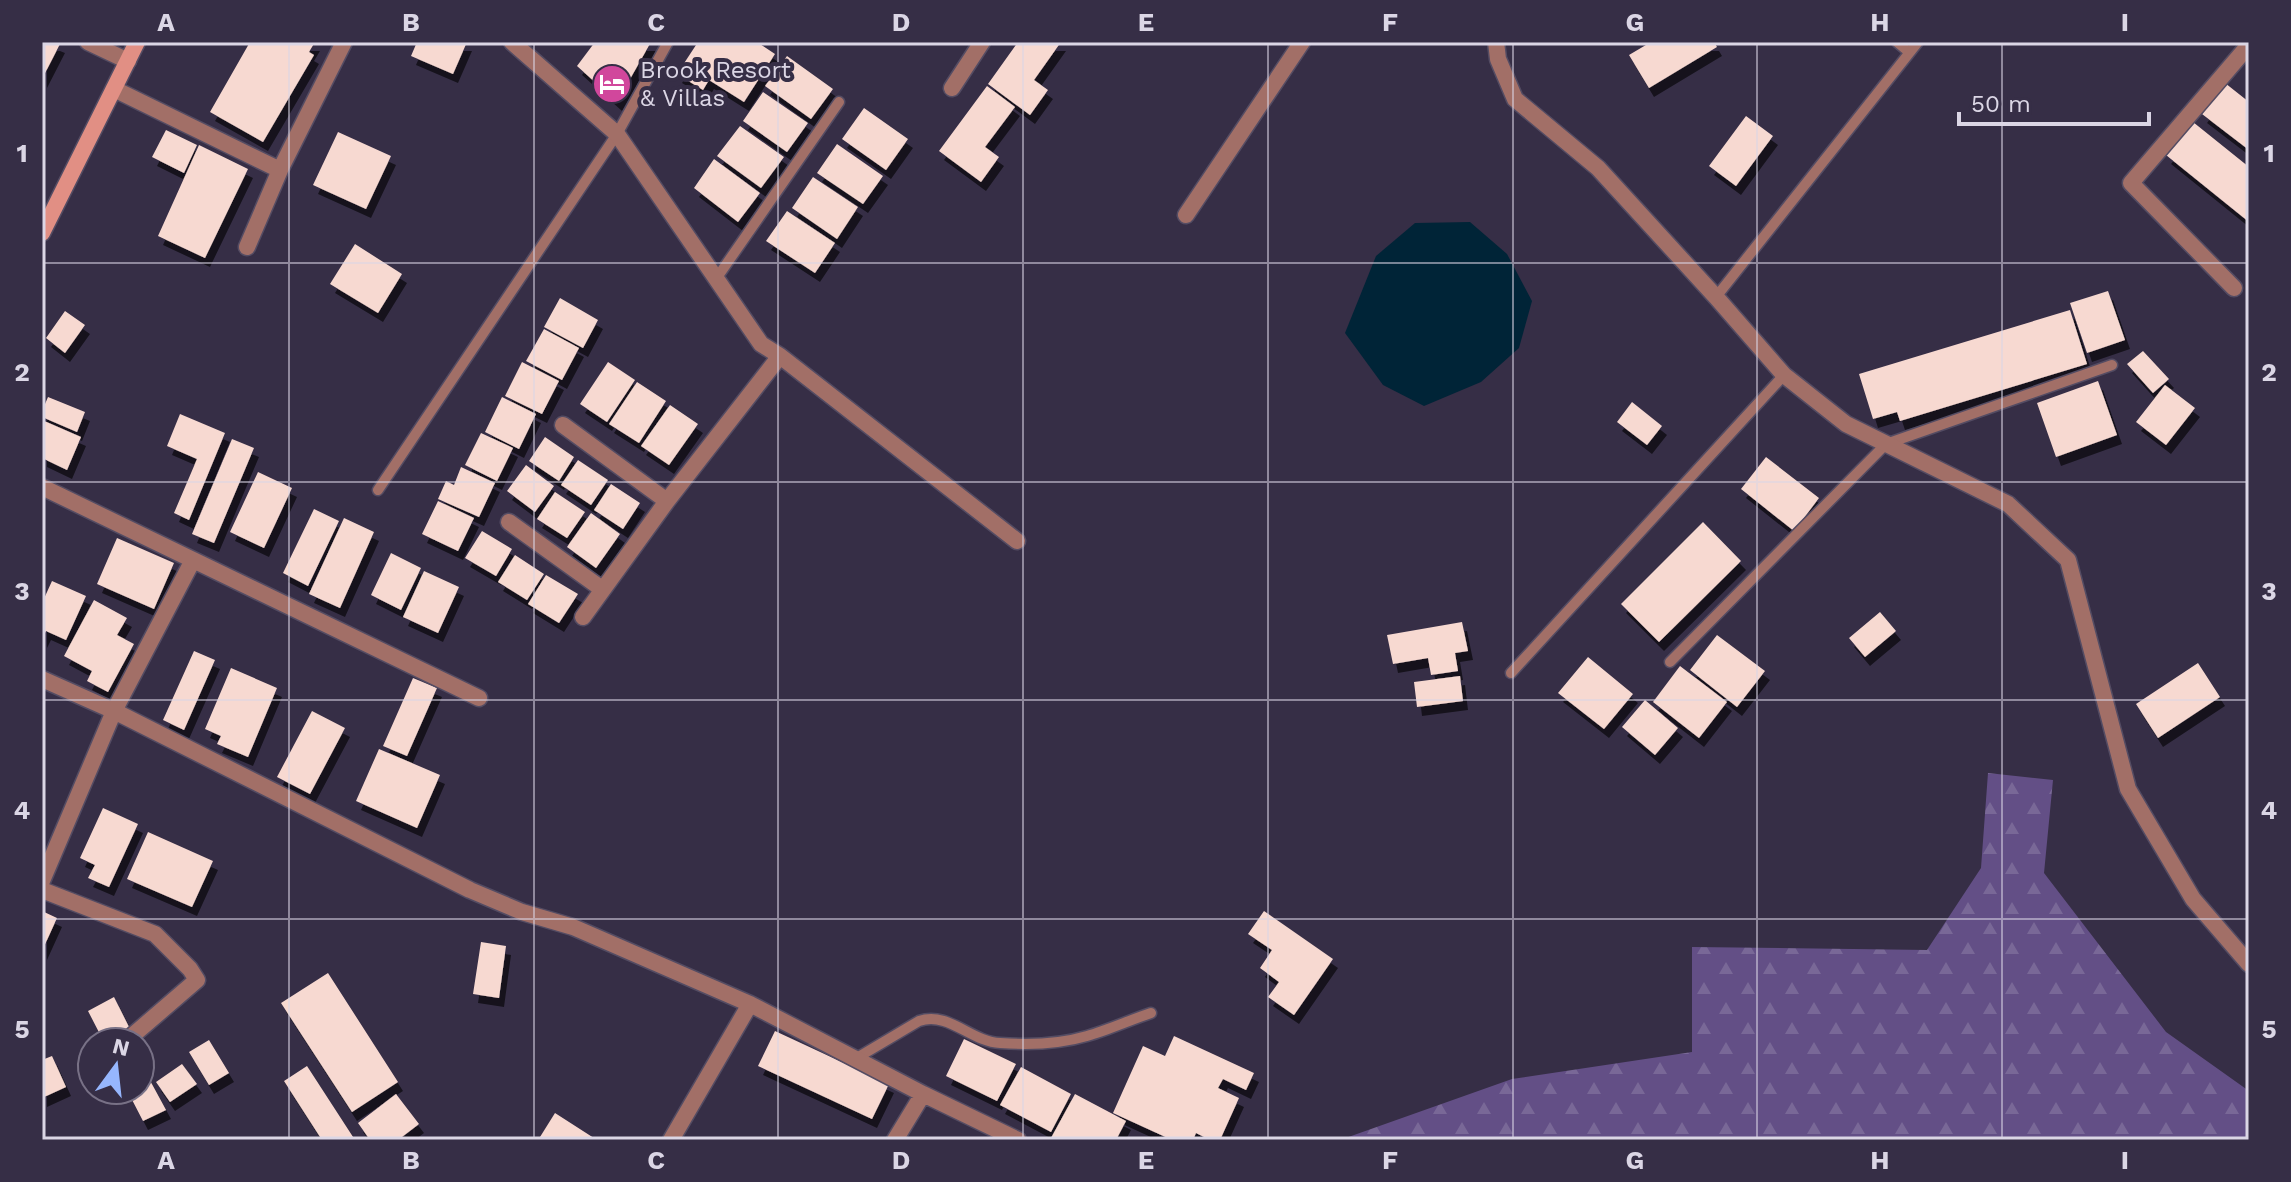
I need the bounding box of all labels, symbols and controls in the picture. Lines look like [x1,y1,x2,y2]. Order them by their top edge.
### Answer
text: A [157,7,175,37]
text: B [402,7,420,37]
text: C [647,7,665,37]
text: D [892,7,910,37]
text: E [1138,7,1154,37]
text: F [1382,7,1398,37]
text: G [1626,7,1644,37]
text: H [1870,7,1890,37]
text: I [2121,7,2129,37]
place label: Brook Resort & Villas [640,56,791,112]
hotel icon: Brook Resort & Villas [591,63,633,105]
scale bar [1959,76,2149,126]
text: 50 m [1971,90,2031,118]
text: 1 [16,138,28,168]
text: 1 [2263,138,2275,168]
text: 2 [14,357,30,387]
text: 2 [2261,357,2277,387]
text: 3 [14,576,30,606]
text: 3 [2261,576,2277,606]
text: 4 [14,795,31,825]
text: 4 [2261,795,2278,825]
text: 5 [14,1014,30,1044]
text: 5 [2261,1014,2277,1044]
north arrow [76,1026,156,1106]
text: N [110,1033,132,1061]
text: A [157,1145,175,1175]
text: B [402,1145,420,1175]
text: C [647,1145,665,1175]
text: D [892,1145,910,1175]
text: E [1138,1145,1154,1175]
text: F [1382,1145,1398,1175]
text: G [1626,1145,1644,1175]
text: H [1870,1145,1890,1175]
text: I [2121,1145,2129,1175]

